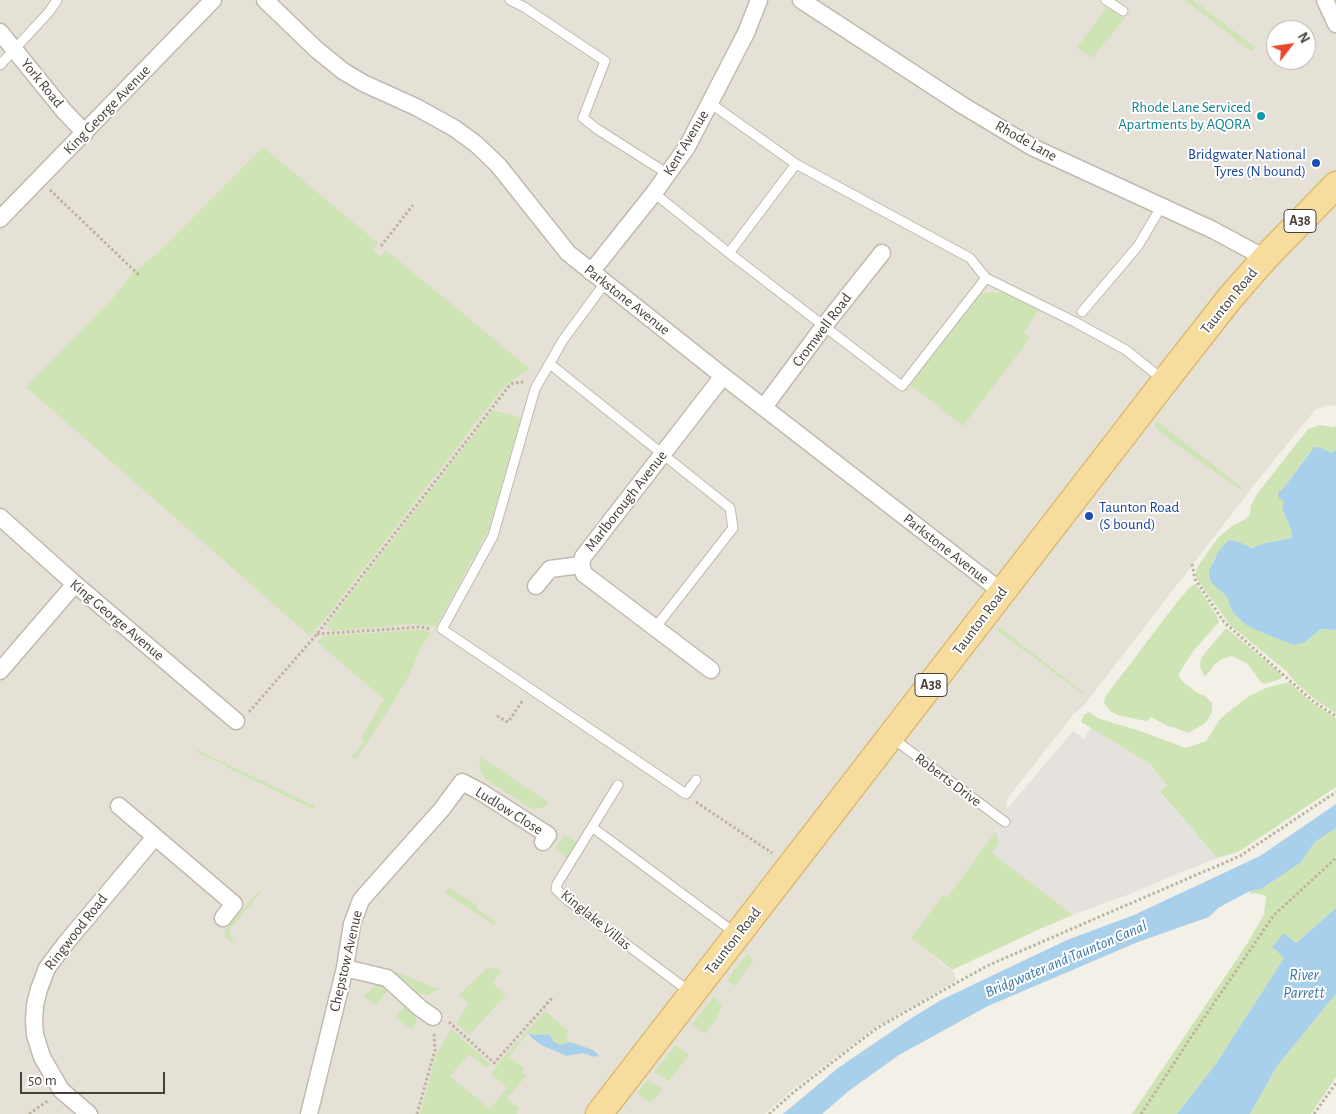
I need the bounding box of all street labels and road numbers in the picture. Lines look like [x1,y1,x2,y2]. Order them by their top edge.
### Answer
street label: York Road [17,55,67,111]
street label: King George Avenue [60,62,154,158]
street label: Kent Avenue [659,107,713,179]
street label: Rhode Lane [992,117,1060,165]
road number: A38 [1284,210,1316,232]
street label: Parkstone Avenue [580,261,674,339]
street label: Taunton Road [1197,264,1261,338]
street label: Cromwell Road [788,290,856,370]
street label: Marlborough Avenue [581,447,671,555]
street label: Parkstone Avenue [899,510,993,588]
street label: King George Avenue [66,575,168,665]
street label: Taunton Road [949,583,1011,659]
road number: A38 [915,674,947,696]
street label: Roberts Drive [911,749,985,811]
street label: Ludlow Close [472,783,546,839]
street label: Kinglake Villas [557,886,635,954]
street label: Ringwood Road [41,890,111,974]
street label: Taunton Road [701,904,765,978]
street label: Chepstow Avenue [326,908,366,1014]

